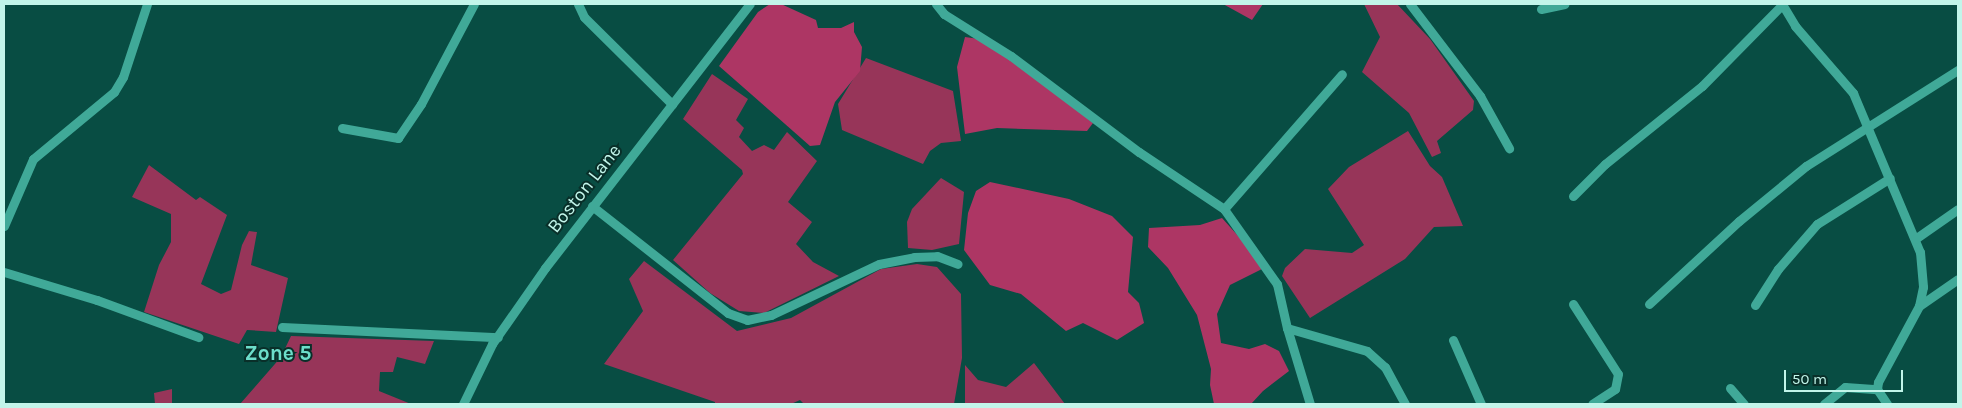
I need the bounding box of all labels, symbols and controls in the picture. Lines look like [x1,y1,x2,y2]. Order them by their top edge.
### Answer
street label: Boston Lane [543,140,627,238]
district label: Zone 5 [245,340,311,366]
scale bar [1787,360,1906,392]
text: 50 m [1792,370,1827,388]

